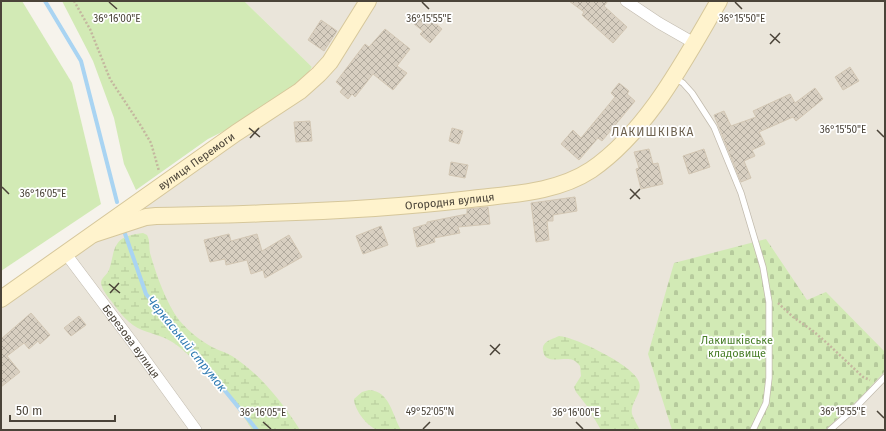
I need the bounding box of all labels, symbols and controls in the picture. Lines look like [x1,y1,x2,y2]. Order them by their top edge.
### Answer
text: 36°16'00"E [93,13,141,25]
text: 36°15'55"E [406,13,452,25]
text: 36°15'50"E [719,13,765,25]
text: 36°15'50"E [820,124,866,136]
district label: ЛАКИШКІВКА [612,125,695,139]
street label: вулиця Перемоги [155,130,237,193]
text: 36°16'05"E [20,188,66,200]
street label: Огородня вулиця [404,190,495,212]
water label: Черкаський струмок [144,294,230,395]
street label: Березова вулиця [100,302,163,381]
park label: Лакишківське кладовище [701,334,773,360]
scale bar [10,397,115,423]
text: 50 m [16,404,42,418]
text: 49°52'05"N [406,406,454,418]
text: 36°15'55"E [820,406,866,418]
text: 36°16'05"E [240,407,286,419]
text: 36°16'00"E [552,407,600,419]

